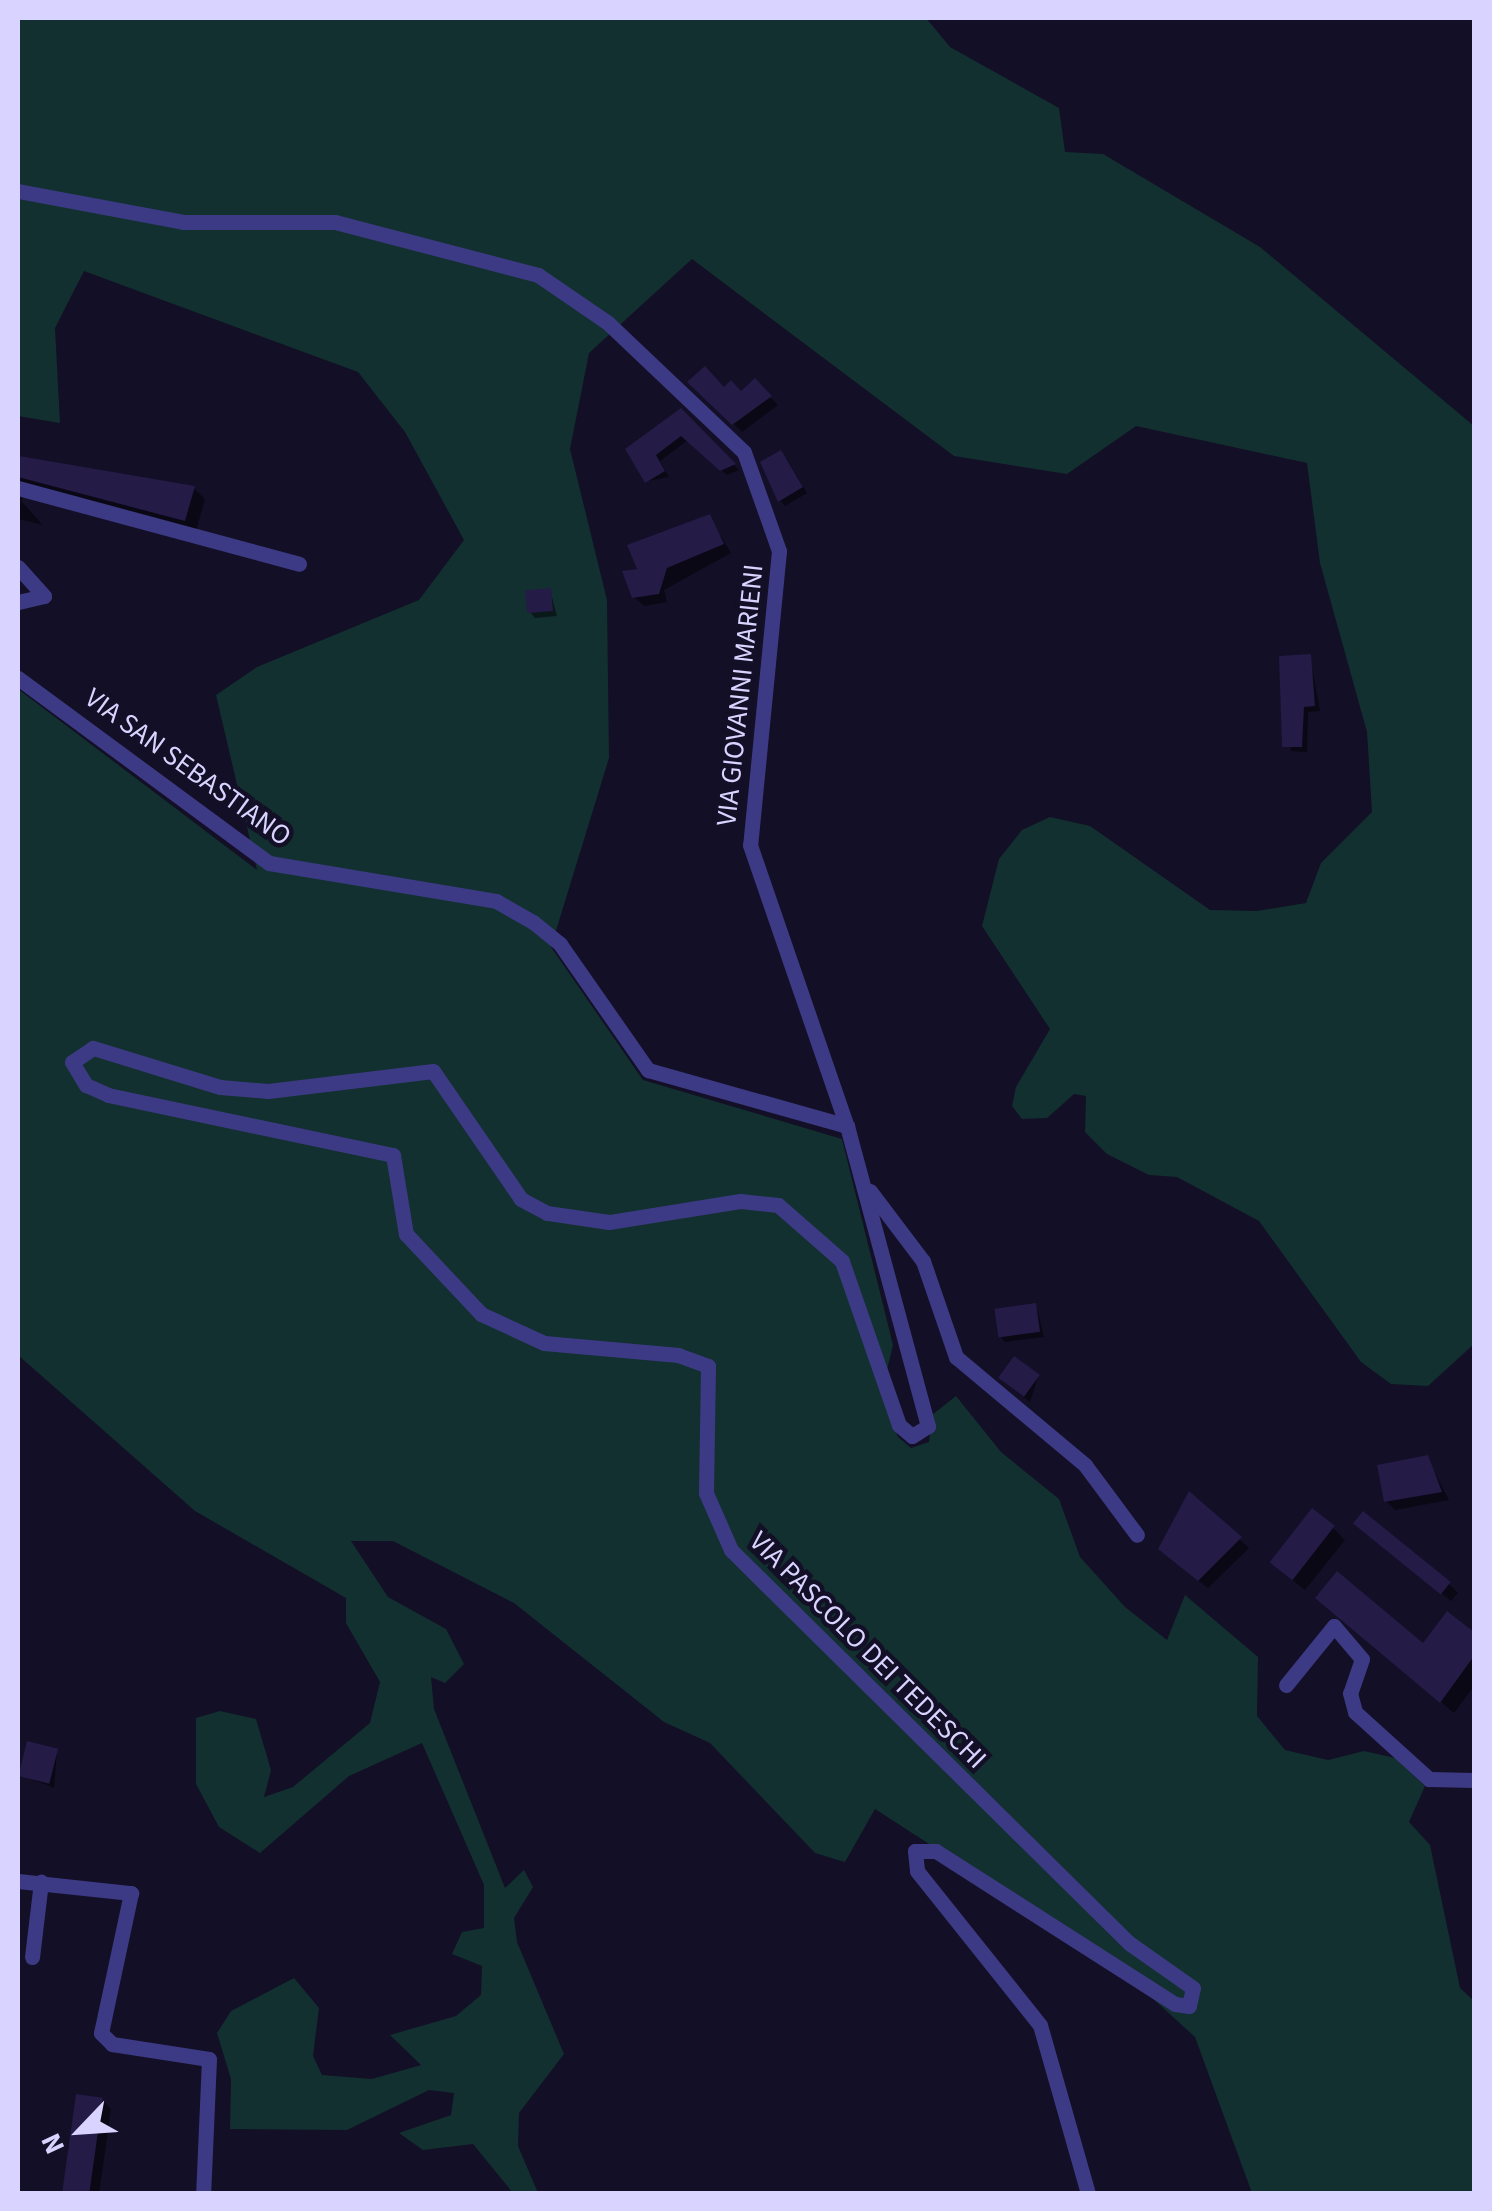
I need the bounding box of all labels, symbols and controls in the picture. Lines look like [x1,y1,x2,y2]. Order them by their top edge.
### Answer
street label: VIA GIOVANNI MARIENI [710,562,770,828]
street label: VIA SAN SEBASTIANO [78,681,298,853]
street label: VIA PASCOLO DEI TEDESCHI [742,1524,994,1776]
north arrow [30,2081,130,2181]
text: N [31,2127,75,2161]

